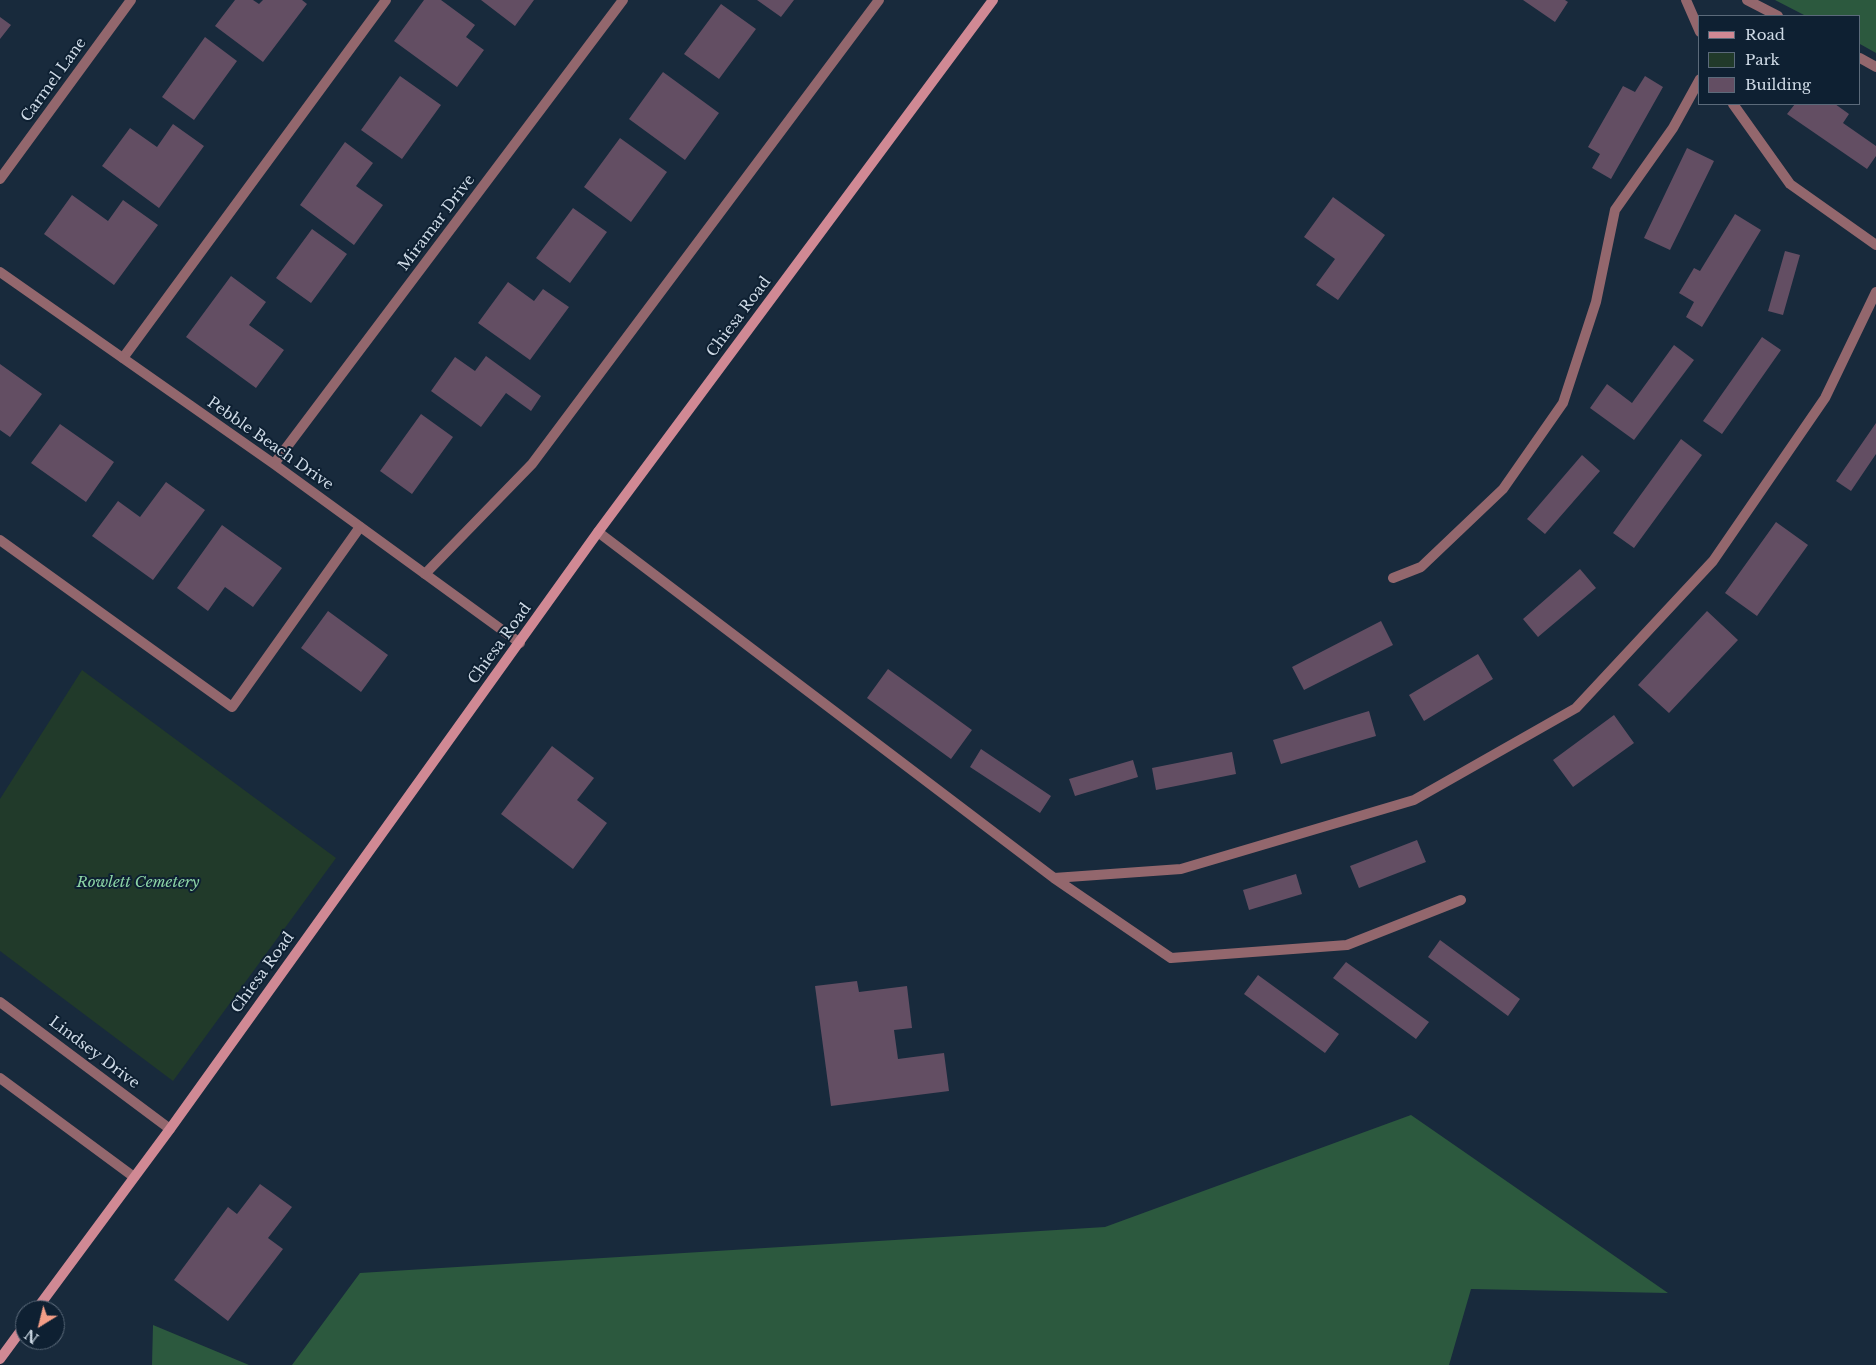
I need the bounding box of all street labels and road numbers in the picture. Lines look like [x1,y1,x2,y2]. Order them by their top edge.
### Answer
street label: Carmel Lane [17,34,91,126]
street label: Miramar Drive [395,171,479,275]
street label: Chiesa Road [703,273,775,361]
street label: Pebble Beach Drive [203,394,337,494]
street label: Chiesa Road [465,600,535,688]
street label: Chiesa Road [228,929,298,1017]
street label: Lindsey Drive [45,1013,143,1093]

